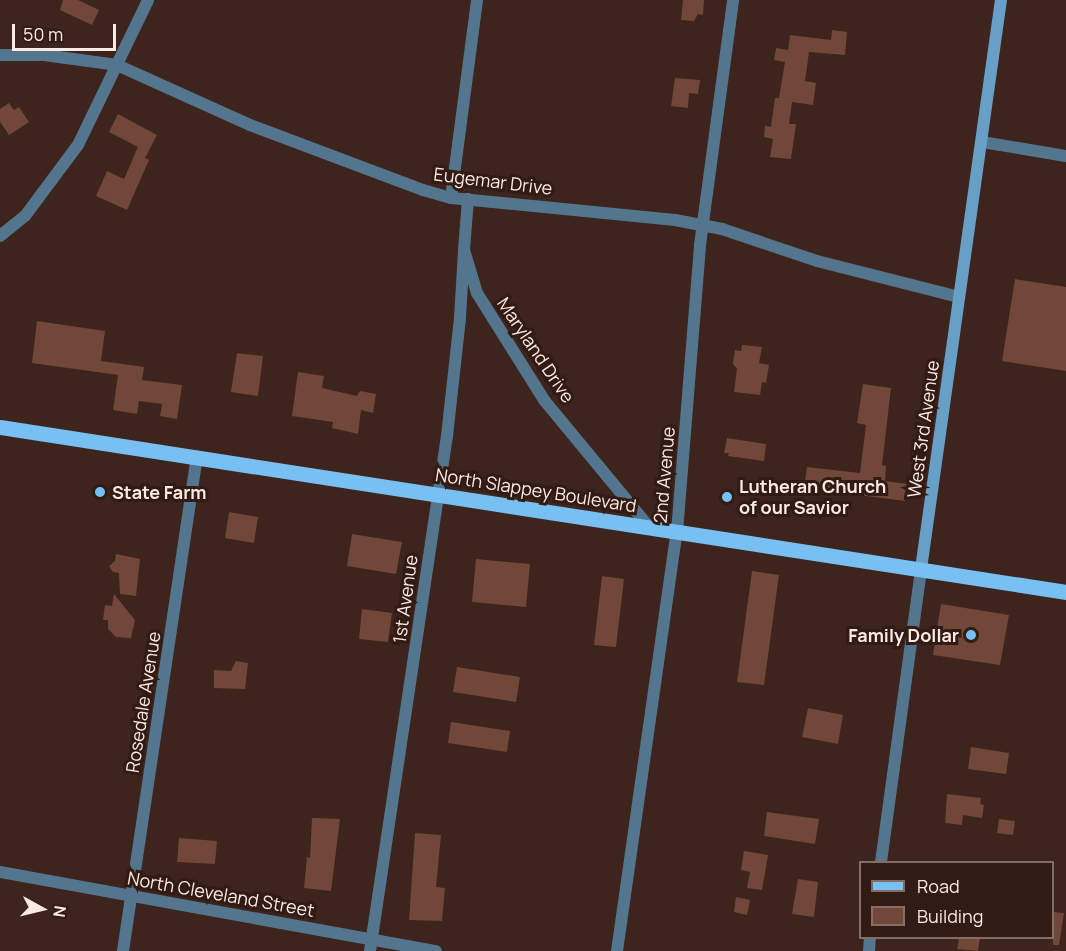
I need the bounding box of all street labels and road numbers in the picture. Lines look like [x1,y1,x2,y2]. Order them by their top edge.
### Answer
street label: Eugemar Drive [432,163,554,199]
street label: Maryland Drive [493,293,579,407]
street label: West 3rd Avenue [903,359,943,499]
street label: 2nd Avenue [649,426,679,524]
street label: North Slappey Boulevard [434,463,638,517]
street label: 1st Avenue [388,553,422,645]
street label: Rosedale Avenue [121,630,165,774]
street label: North Cleveland Street [126,867,316,921]

